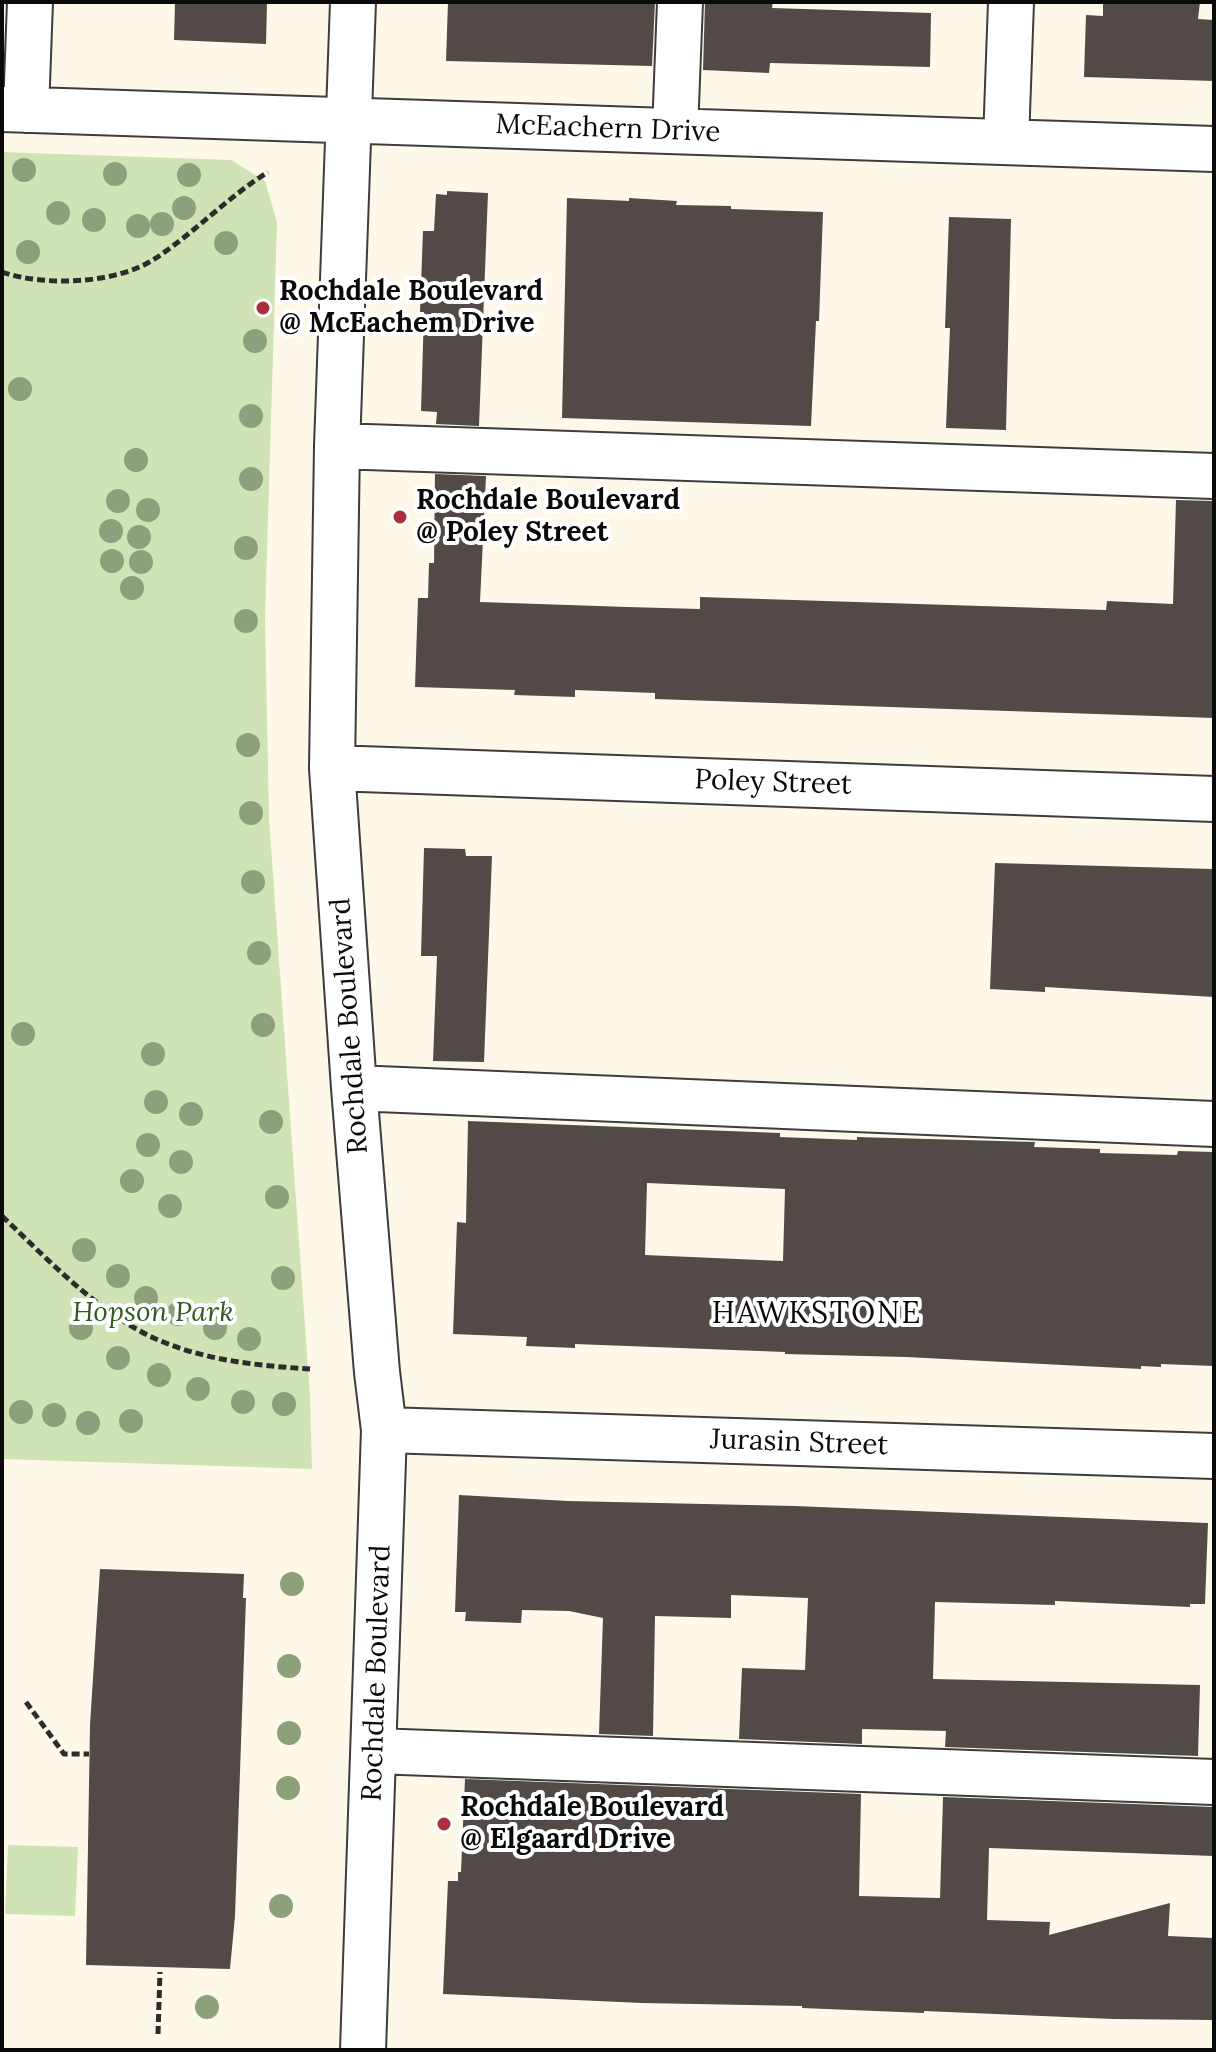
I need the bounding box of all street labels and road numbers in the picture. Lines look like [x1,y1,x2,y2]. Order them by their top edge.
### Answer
street label: McEachern Drive [495,108,721,150]
street label: Poley Street [694,763,852,803]
street label: Rochdale Boulevard [324,897,376,1155]
street label: Jurasin Street [709,1423,889,1463]
street label: Rochdale Boulevard [356,1544,398,1802]

